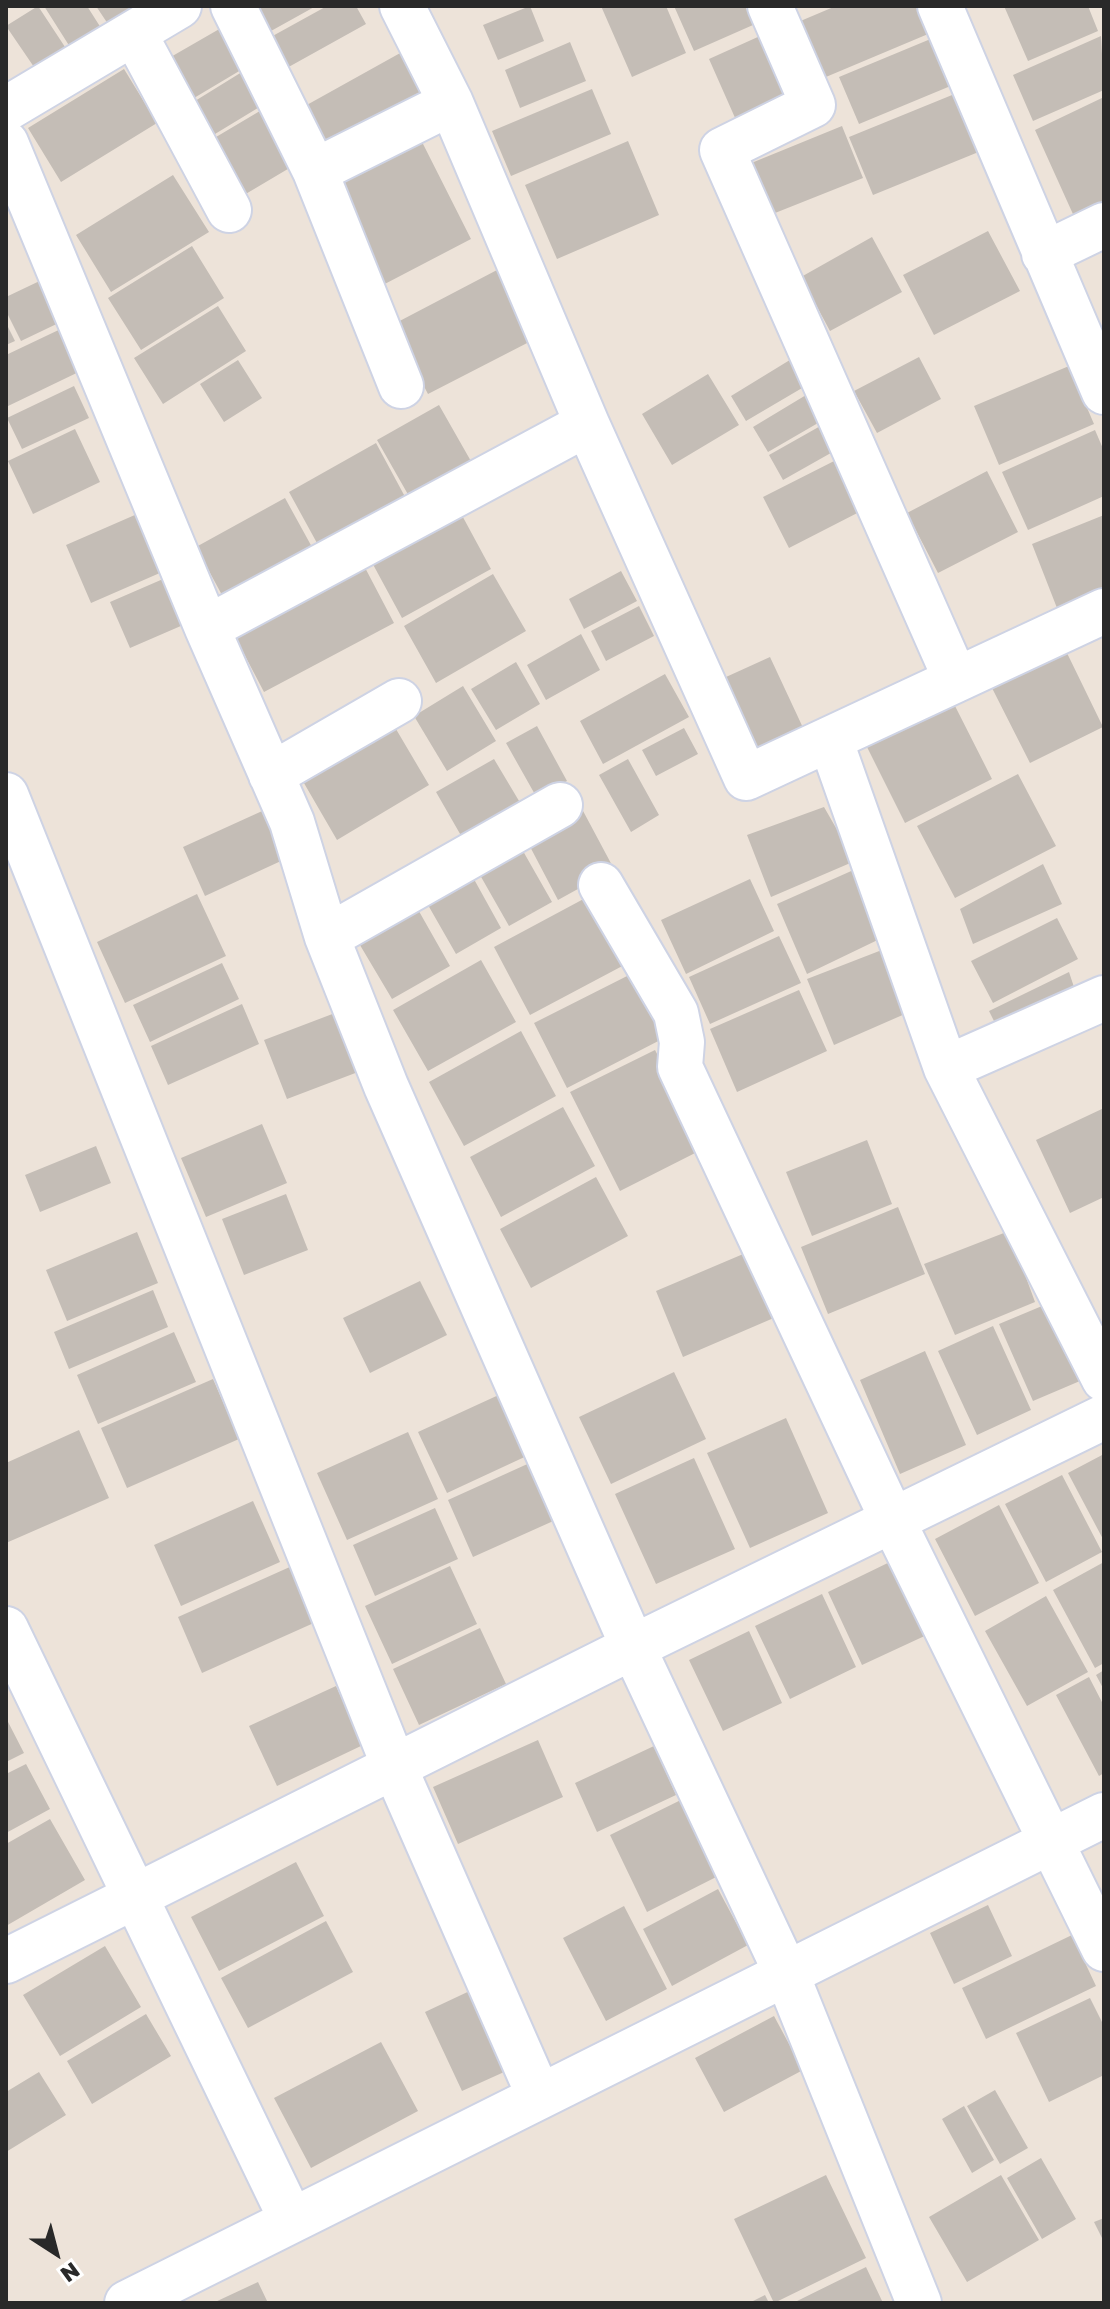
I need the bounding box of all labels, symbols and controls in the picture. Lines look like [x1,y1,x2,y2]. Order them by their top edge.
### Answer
north arrow [16,2213,96,2293]
text: N [56,2257,85,2289]

